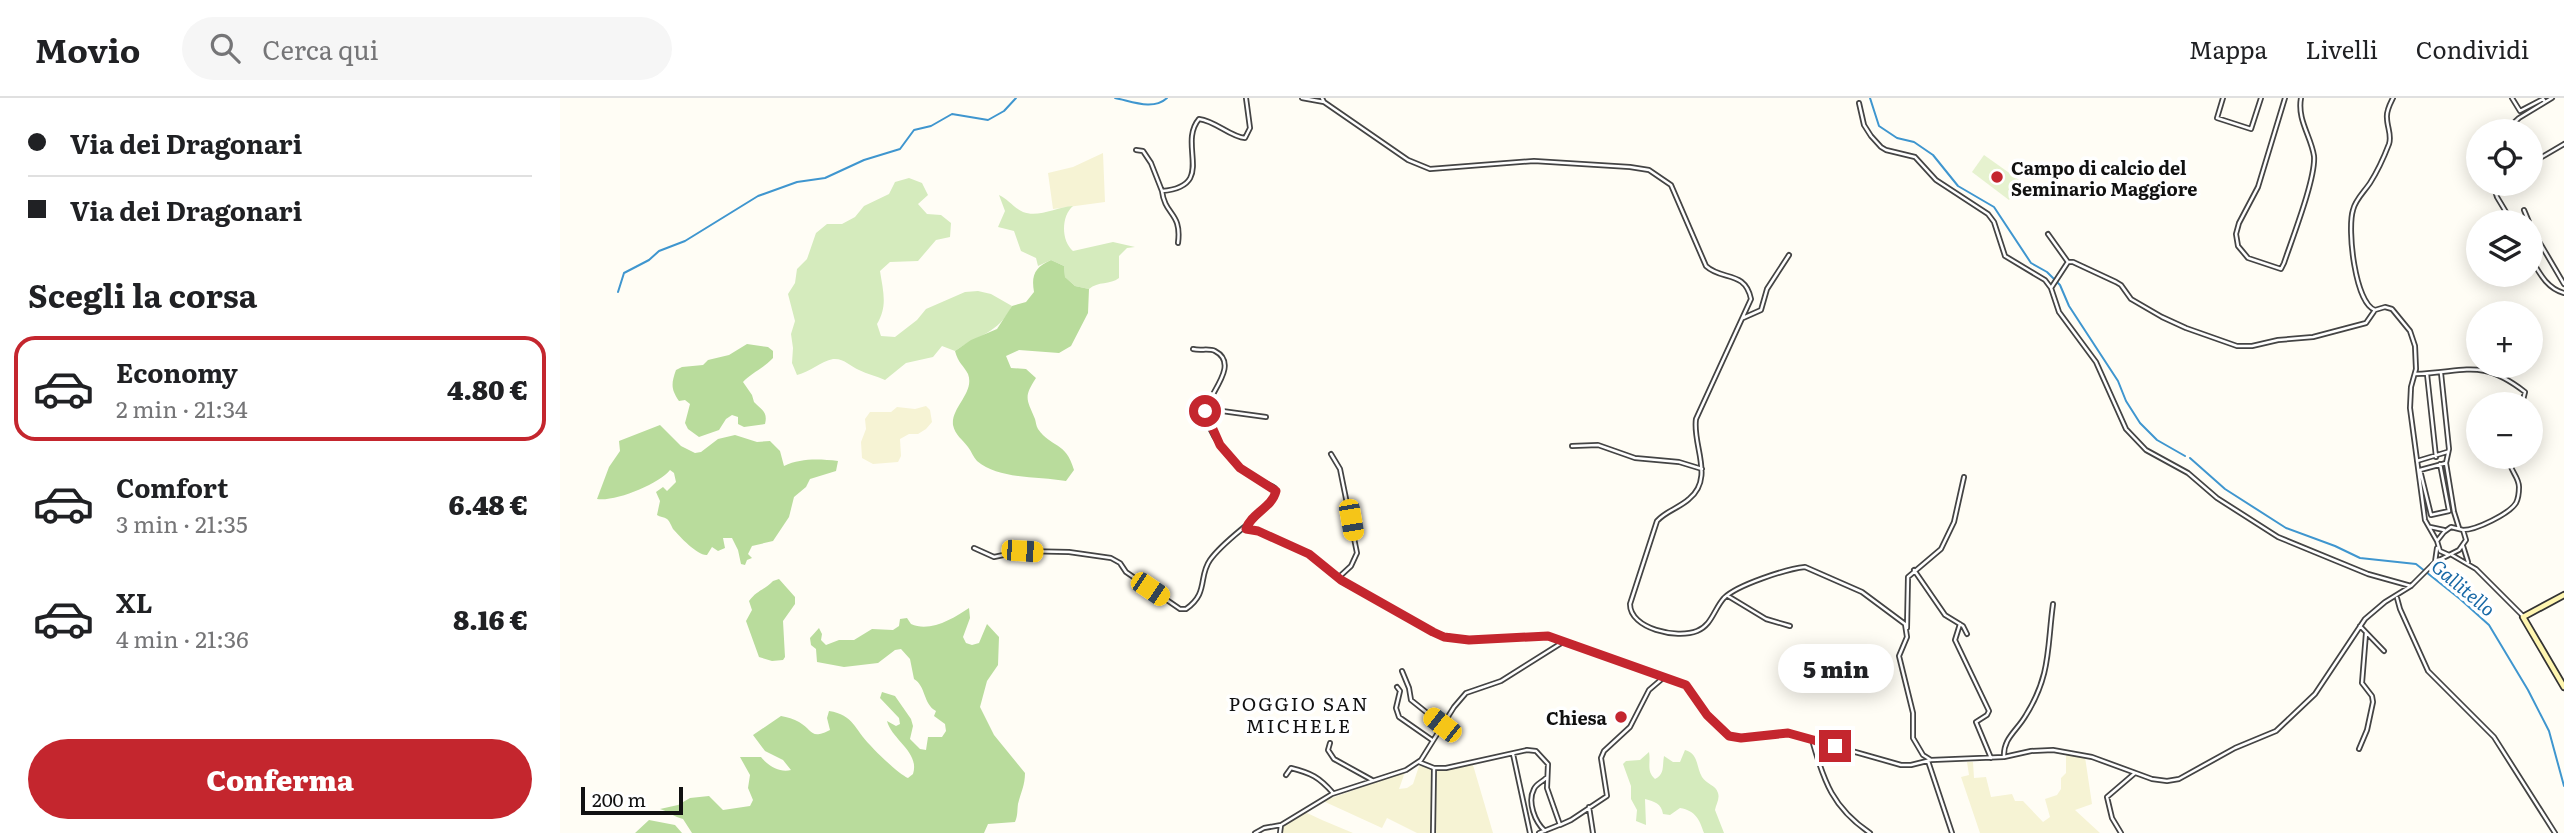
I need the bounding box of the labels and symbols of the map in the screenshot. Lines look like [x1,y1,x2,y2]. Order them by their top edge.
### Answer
place label: Campo di calcio del Seminario Maggiore [2011,154,2197,202]
marker: Campo di calcio del Seminario Maggiore [1989,169,2005,185]
route start [1189,395,1221,427]
car [1338,497,1365,543]
car [1001,539,1044,563]
water label: Gallitello [2426,552,2502,622]
car [1127,569,1174,609]
callout: 5 min [1777,644,1893,694]
district label: POGGIO SAN MICHELE [1228,689,1370,739]
car [1419,704,1466,746]
place label: Chiesa [1546,704,1608,731]
marker: Chiesa [1613,709,1629,725]
route end [1819,730,1851,762]
scale bar [581,784,682,816]

